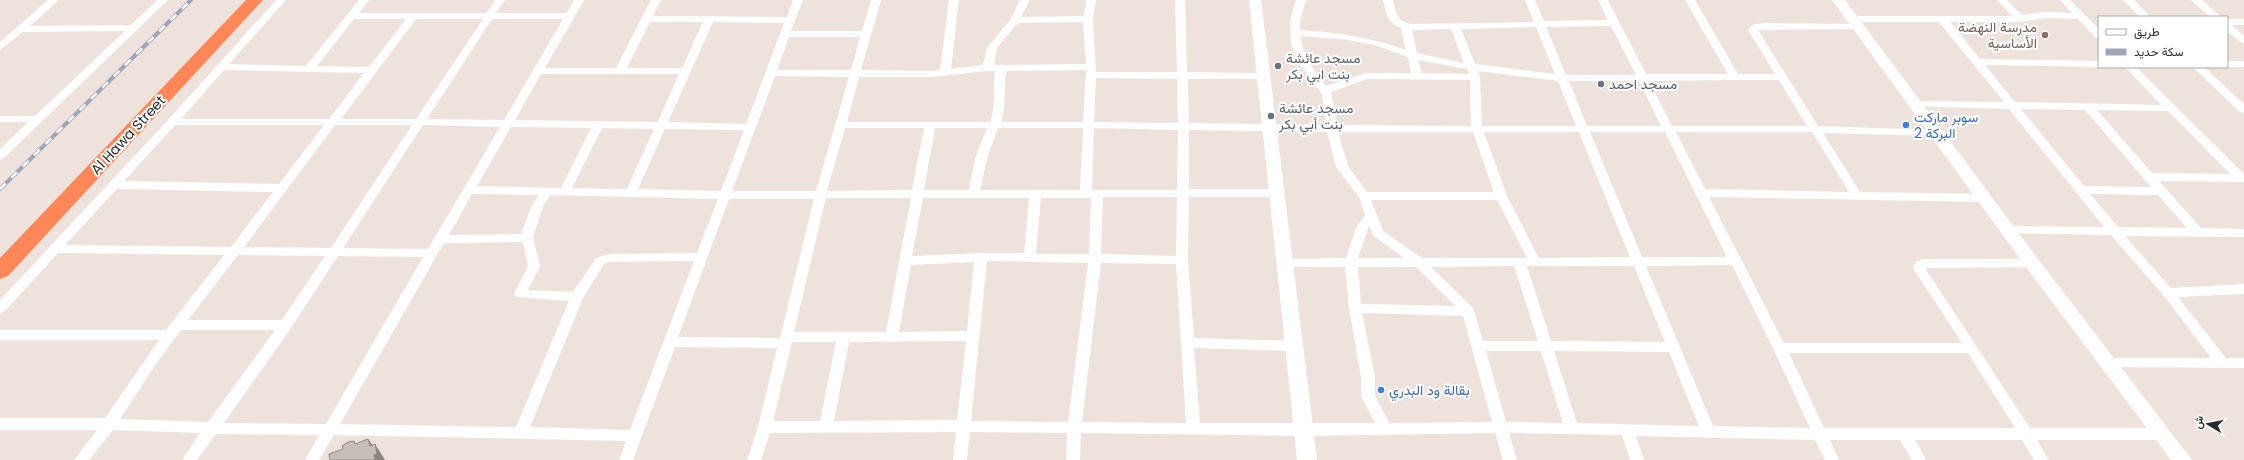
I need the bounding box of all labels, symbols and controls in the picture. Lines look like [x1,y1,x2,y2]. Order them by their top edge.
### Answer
legend [2098,16,2228,68]
place label: مدرسة النهضة الأساسية [1958,17,2037,53]
text: طريق [2134,23,2160,40]
marker: مدرسة النهضة الأساسية [2040,30,2050,40]
text: سكة حديد [2134,43,2184,60]
place label: مسجد عائشة بنت ابي بكر [1285,48,1360,86]
marker: مسجد عائشة بنت ابي بكر [1273,61,1283,71]
place label: مسجد احمد [1609,74,1677,94]
marker: مسجد احمد [1596,79,1606,89]
street label: Al Hawa Street [86,91,170,179]
place label: مسجد عائشة بنت أبي بكر [1278,98,1353,136]
place label: سوبر ماركت البركة 2 [1914,107,1978,143]
marker: مسجد عائشة بنت أبي بكر [1266,111,1276,121]
marker: سوبر ماركت البركة 2 [1901,120,1911,130]
place label: بقالة ود البدري [1389,380,1470,402]
marker: بقالة ود البدري [1376,385,1386,395]
north arrow [2188,404,2228,444]
text: ش [2189,414,2207,430]

